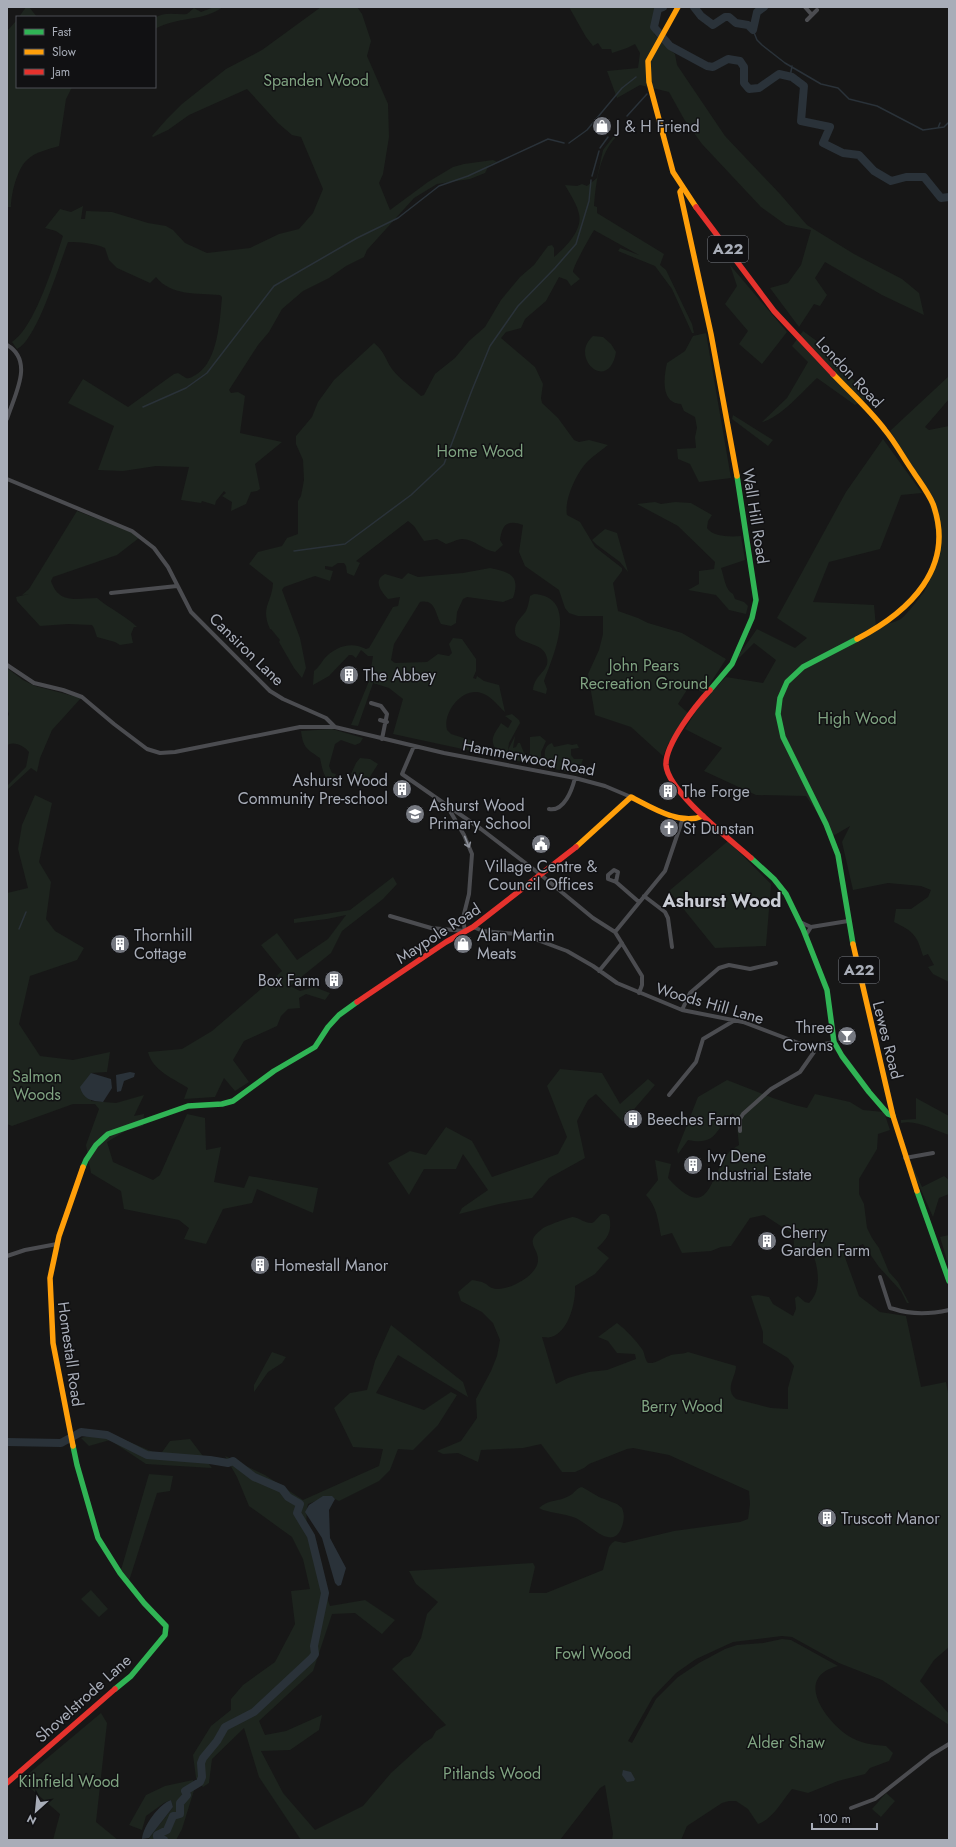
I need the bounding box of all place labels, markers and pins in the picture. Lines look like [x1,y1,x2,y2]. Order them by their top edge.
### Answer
shop icon: J & H Friend [591,115,613,137]
place label: J & H Friend [614,115,700,138]
building icon: The Abbey [338,664,360,686]
place label: The Abbey [363,664,437,687]
place label: Ashurst Wood Community Pre-school [238,769,388,810]
building icon: Ashurst Wood Community Pre-school [391,778,413,800]
building icon: The Forge [657,780,679,802]
place label: The Forge [682,780,750,803]
place label: Ashurst Wood Primary School [429,794,531,835]
school or university icon: Ashurst Wood Primary School [404,803,426,825]
church icon: St Dunstan [658,817,680,839]
place label: St Dunstan [683,817,754,840]
public building icon: Village Centre & Council Offices [530,833,552,855]
place label: Village Centre & Council Offices [485,855,597,896]
place label: Thornhill Cottage [134,924,192,965]
place label: Alan Martin Meats [477,924,555,965]
building icon: Thornhill Cottage [109,933,131,955]
shop icon: Alan Martin Meats [452,933,474,955]
place label: Box Farm [258,969,320,992]
building icon: Box Farm [323,969,345,991]
place label: Three Crowns [783,1016,833,1057]
bar icon: Three Crowns [836,1025,858,1047]
building icon: Beeches Farm [622,1108,644,1130]
place label: Beeches Farm [647,1108,741,1131]
place label: Ivy Dene Industrial Estate [707,1145,812,1186]
building icon: Ivy Dene Industrial Estate [682,1154,704,1176]
place label: Cherry Garden Farm [781,1221,870,1262]
building icon: Cherry Garden Farm [756,1230,778,1252]
building icon: Homestall Manor [249,1254,271,1276]
place label: Homestall Manor [274,1254,389,1277]
building icon: Truscott Manor [816,1507,838,1529]
place label: Truscott Manor [841,1507,940,1530]

